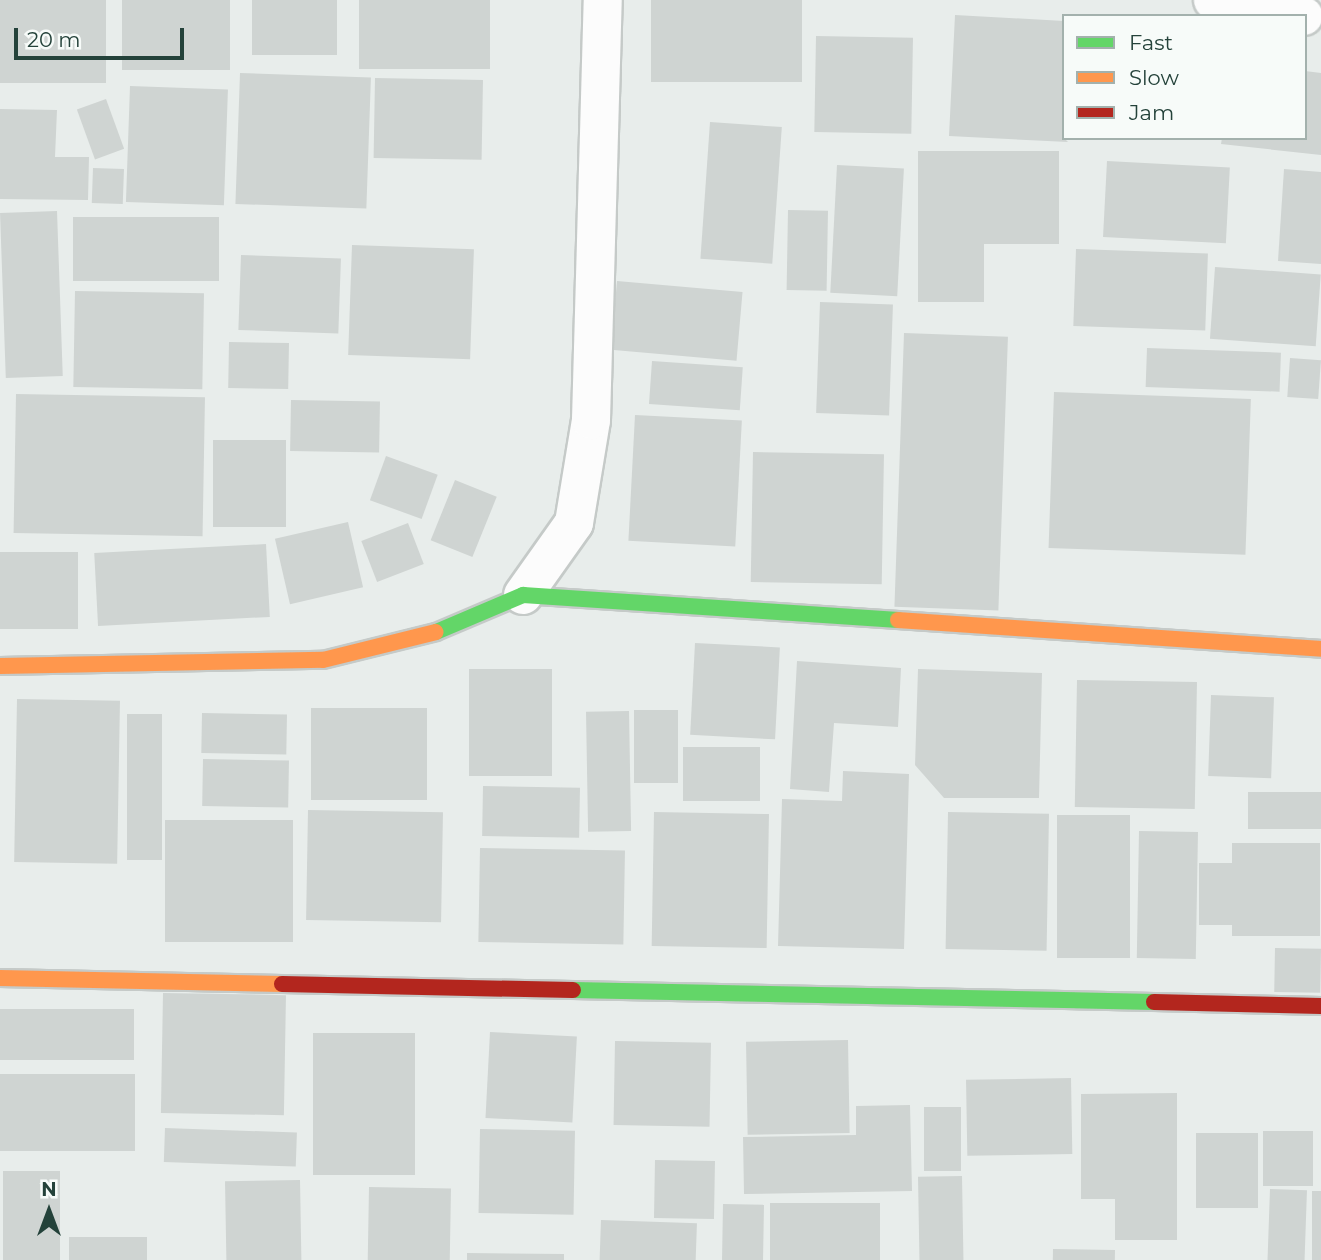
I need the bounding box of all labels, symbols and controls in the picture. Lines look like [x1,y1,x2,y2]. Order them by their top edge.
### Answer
scale bar [18,14,187,58]
legend [1062,14,1307,140]
text: 20 m [27,27,81,52]
text: Fast [1129,30,1173,55]
text: Slow [1129,65,1179,90]
text: Jam [1129,100,1174,125]
north arrow [14,1176,84,1246]
text: N [41,1178,57,1201]

